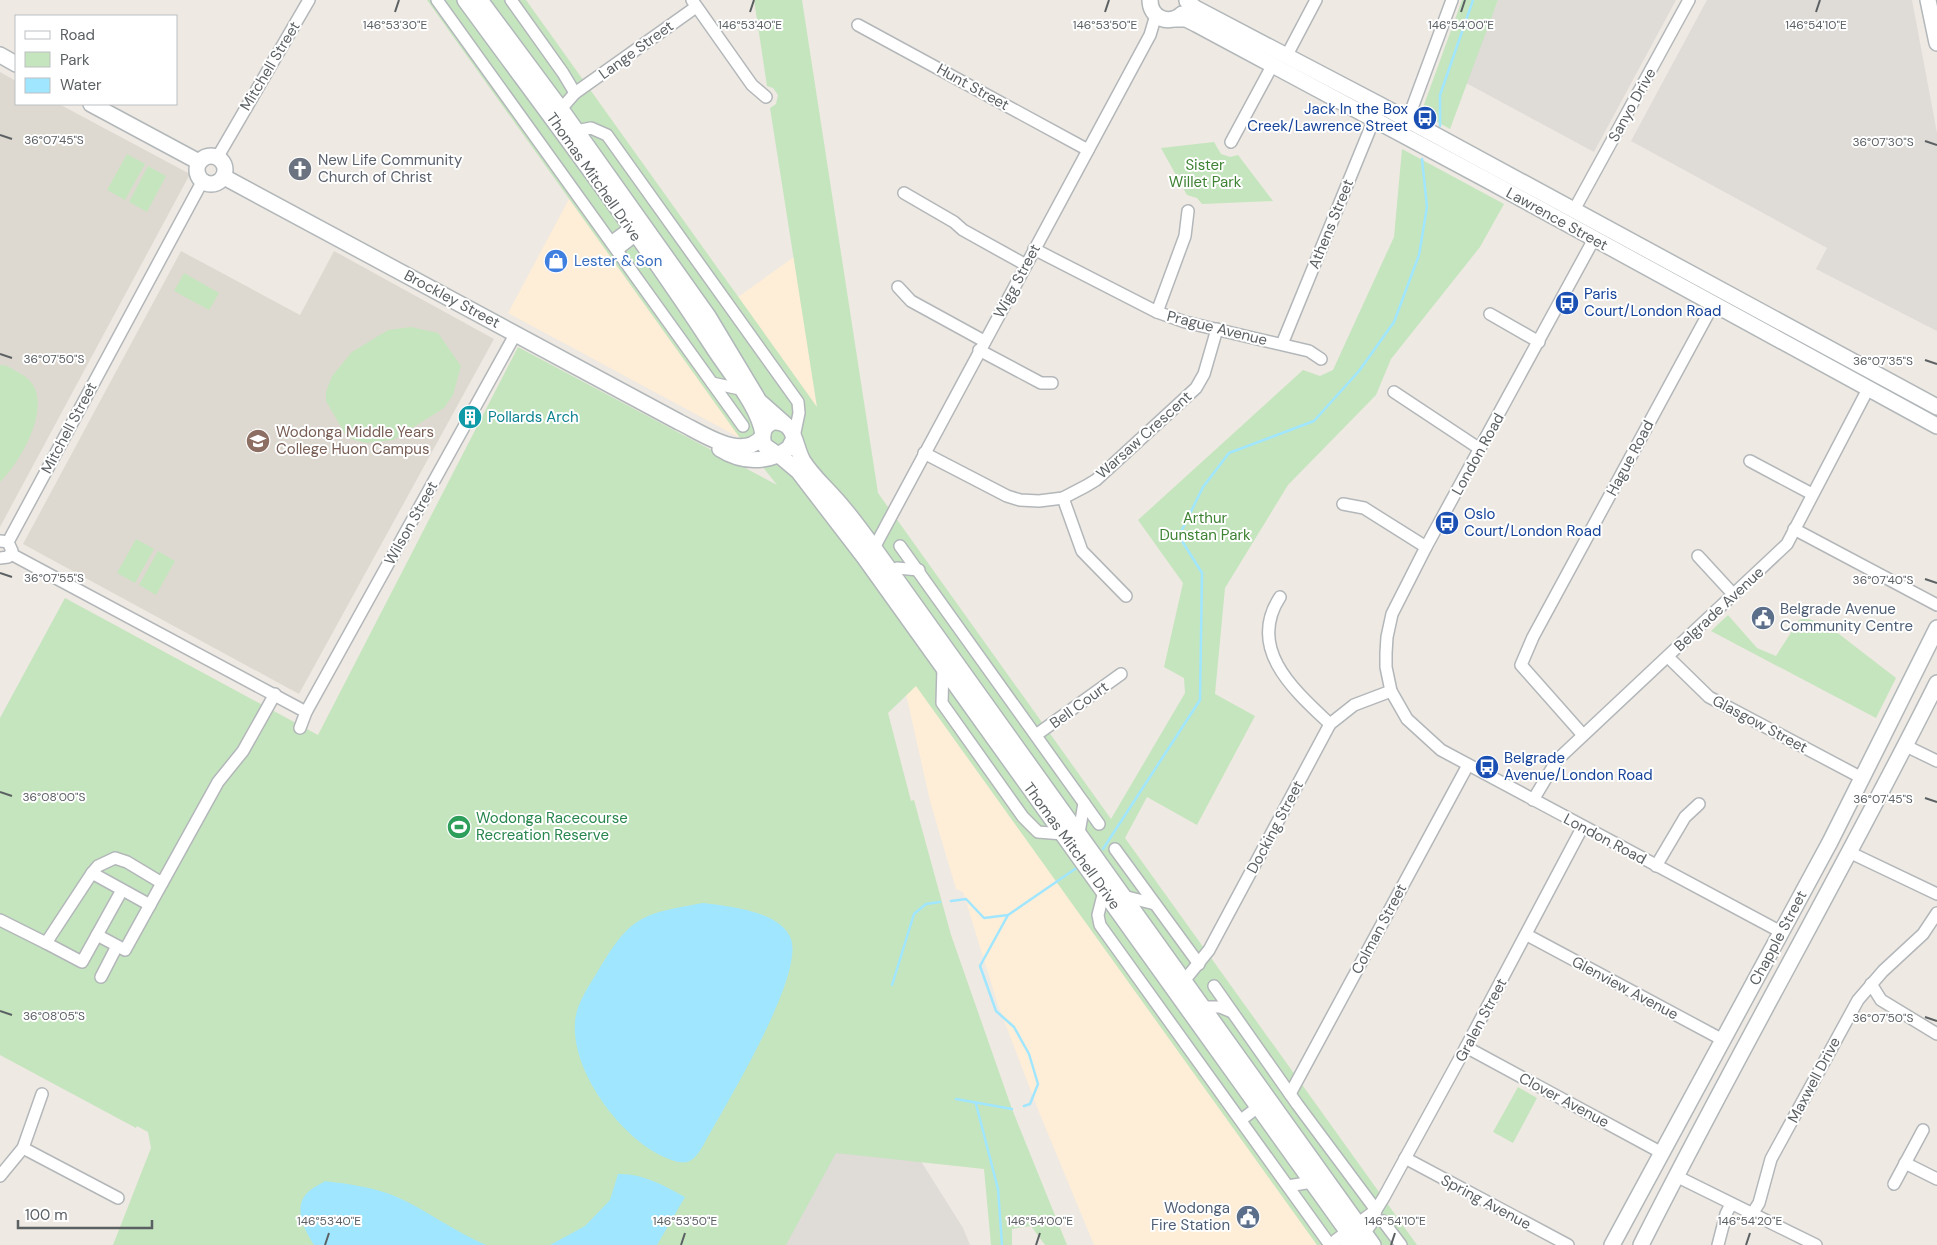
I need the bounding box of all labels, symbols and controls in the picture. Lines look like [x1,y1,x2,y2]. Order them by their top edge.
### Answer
legend [15,15,178,105]
street label: Lange Street [595,16,677,84]
text: 146°53'30"E [363,17,428,33]
text: 146°53'40"E [718,17,782,33]
text: 146°53'50"E [1073,17,1137,33]
text: 146°54'00"E [1428,17,1494,33]
text: 146°54'10"E [1785,17,1847,33]
street label: Mitchell Street [235,18,305,114]
text: Road [60,25,95,45]
text: Park [60,50,90,70]
street label: Hunt Street [933,59,1013,115]
street label: Sanyo Drive [1604,65,1660,145]
text: Water [60,75,102,95]
place label: Jack In the Box Creek/Lawrence Street [1247,99,1409,136]
bus stop icon: Jack In the Box Creek/Lawrence Street [1412,105,1438,131]
street label: Thomas Mitchell Drive [542,109,646,245]
text: 36°07'45"S [24,132,84,148]
text: 36°07'30"S [1852,134,1914,150]
place label: New Life Community Church of Christ [318,150,463,187]
park label: Sister Willet Park [1169,155,1242,192]
church icon: New Life Community Church of Christ [287,156,313,182]
street label: Athens Street [1304,176,1358,272]
street label: Lawrence Street [1503,183,1612,255]
street label: Wigg Street [989,240,1045,322]
shop icon: Lester & Son [543,248,569,274]
place label: Lester & Son [574,251,662,271]
street label: Brockley Street [401,265,503,333]
place label: Paris Court/London Road [1584,284,1721,321]
bus stop icon: Paris Court/London Road [1554,290,1580,316]
street label: Prague Avenue [1165,306,1269,350]
text: 36°07'50"S [23,351,85,367]
text: 36°07'35"S [1853,353,1913,369]
street label: Mitchell Street [37,379,102,477]
street label: Warsaw Crescent [1092,387,1196,483]
building icon: Pollards Arch [457,404,483,430]
place label: Pollards Arch [488,407,579,427]
street label: London Road [1447,409,1509,499]
street label: Hague Road [1602,417,1658,499]
place label: Wodonga Middle Years College Huon Campus [276,422,434,459]
school or university icon: Wodonga Middle Years College Huon Campus [245,428,271,454]
street label: Wilson Street [380,477,442,569]
place label: Oslo Court/London Road [1464,504,1601,541]
park label: Arthur Dunstan Park [1160,508,1251,545]
bus stop icon: Oslo Court/London Road [1434,510,1460,536]
street label: Belgrade Avenue [1670,562,1768,656]
text: 36°07'55"S [24,570,84,586]
text: 36°07'40"S [1853,572,1913,588]
place label: Belgrade Avenue Community Centre [1780,599,1913,636]
public building icon: Belgrade Avenue Community Centre [1750,605,1776,631]
street label: Bell Court [1046,677,1112,733]
street label: Glasgow Street [1709,691,1811,758]
place label: Belgrade Avenue/London Road [1504,748,1653,785]
bus stop icon: Belgrade Avenue/London Road [1474,754,1500,780]
street label: Docking Street [1242,777,1308,877]
street label: Thomas Mitchell Drive [1019,778,1125,914]
text: 36°08'00"S [22,789,86,805]
text: 36°07'45"S [1853,791,1913,807]
place label: Wodonga Racecourse Recreation Reserve [476,808,628,845]
street label: London Road [1560,809,1650,869]
sports icon: Wodonga Racecourse Recreation Reserve [446,814,472,840]
street label: Colman Street [1347,880,1411,978]
street label: Chapple Street [1745,887,1811,989]
street label: Glenview Avenue [1568,952,1682,1024]
street label: Gralen Street [1451,975,1511,1065]
text: 36°08'05"S [23,1008,85,1024]
text: 36°07'50"S [1852,1010,1914,1026]
street label: Maxwell Drive [1783,1034,1845,1126]
street label: Clover Avenue [1516,1068,1612,1132]
street label: Spring Avenue [1438,1170,1534,1234]
scale bar [18,1198,151,1230]
place label: Wodonga Fire Station [1151,1198,1230,1235]
public building icon: Wodonga Fire Station [1235,1204,1261,1230]
text: 100 m [25,1205,68,1225]
text: 146°53'40"E [297,1213,361,1229]
text: 146°53'50"E [653,1213,717,1229]
text: 146°54'00"E [1007,1213,1073,1229]
text: 146°54'10"E [1364,1213,1426,1229]
text: 146°54'20"E [1718,1213,1782,1229]

